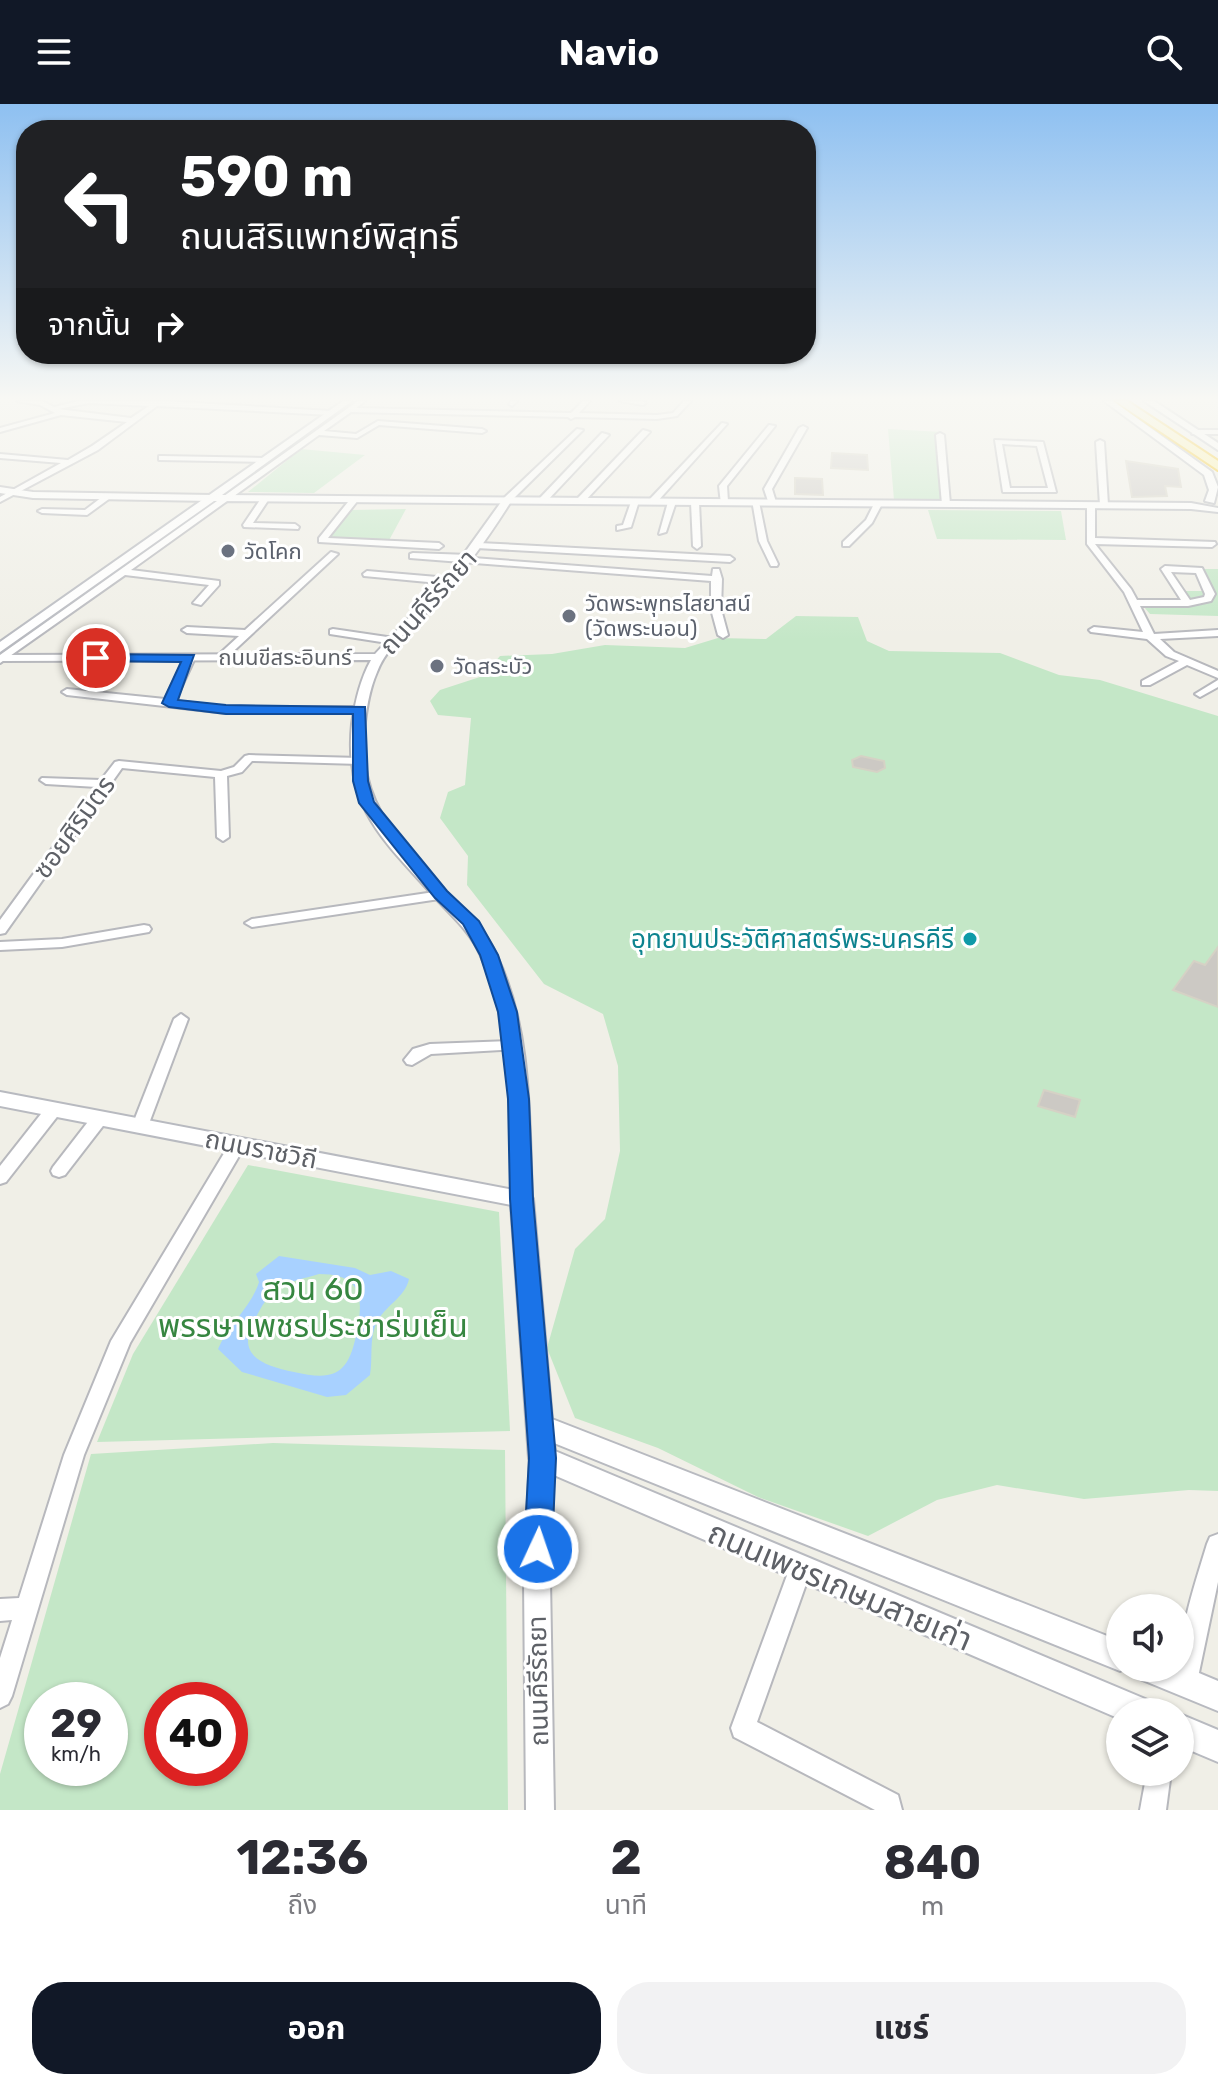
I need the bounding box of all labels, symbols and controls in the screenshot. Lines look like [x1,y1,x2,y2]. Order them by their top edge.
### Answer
icon: menu [32,30,76,74]
icon: search [1142,30,1186,74]
text: Navio [559,31,659,74]
text: 590 m [180,144,353,210]
icon: left [48,152,152,256]
text: ถนนสิริแพทย์พิสุทธิ์ [180,215,459,258]
icon: right [147,304,191,348]
text: จากนั้น [48,307,131,343]
place label: วัดโคก [244,538,302,565]
marker: วัดโคก [219,542,237,560]
street label: ถนนคีรีรัถยา [373,543,484,661]
place label: วัดพระพุทธไสยาสน์ (วัดพระนอน) [585,590,751,642]
marker: วัดพระพุทธไสยาสน์ (วัดพระนอน) [560,607,578,625]
pin [62,624,130,692]
icon: arrive [74,636,118,680]
street label: ถนนขีสระอินทร์ [218,644,353,671]
place label: วัดสระบัว [453,653,532,680]
marker: วัดสระบัว [428,657,446,675]
street label: ซอยศิริมิตร [27,770,122,885]
place label: อุทยานประวัติศาสตร์พระนครคีรี [631,924,954,955]
marker: อุทยานประวัติศาสตร์พระนครคีรี [961,930,979,948]
street label: ถนนราชวิถี [202,1123,320,1176]
park label: สวน 60 พรรษาเพชรประชาร่มเย็น [158,1270,468,1345]
position arrow [496,1507,580,1591]
street label: ถนนเพชรเกษมสายเก่า [702,1513,978,1659]
map controls [1106,1594,1194,1786]
button: sound [1106,1594,1194,1682]
street label: ถนนคีรีรัถยา [522,1615,555,1747]
speed limit sign: 40 [144,1682,248,1786]
button: layers [1106,1698,1194,1786]
text: 29 [50,1700,102,1747]
text: km/h [51,1742,101,1766]
text: 12:36 [236,1829,368,1886]
text: 2 [610,1829,642,1886]
text: 840 [884,1834,982,1891]
text: ถึง [288,1890,317,1921]
text: นาที [605,1890,647,1921]
text: m [921,1891,944,1922]
button: ออก [32,1982,601,2074]
button: แชร์ [617,1982,1186,2074]

